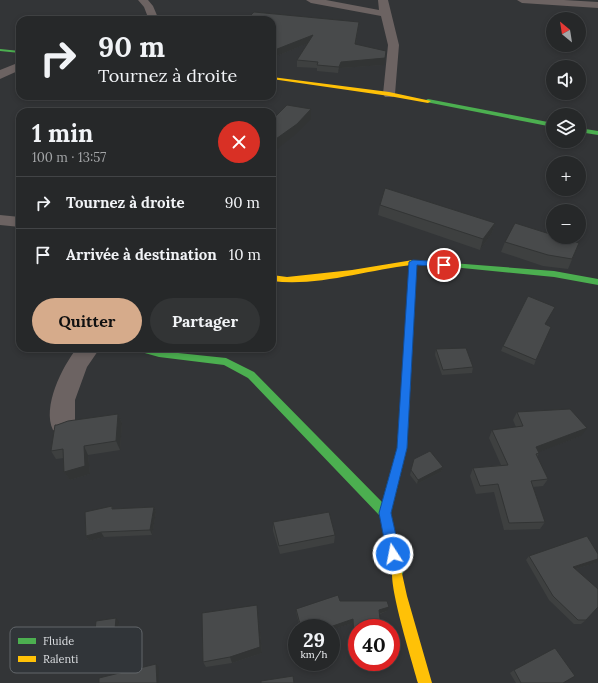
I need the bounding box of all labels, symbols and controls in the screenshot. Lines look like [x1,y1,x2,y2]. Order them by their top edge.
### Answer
north arrow [546,12,586,52]
map controls [546,12,586,244]
text: 90 m [98,29,165,65]
icon: right [32,32,84,84]
button: sound [546,60,586,100]
text: Tournez à droite [98,64,237,87]
button: layers [546,108,586,148]
text: 1 min [32,118,93,149]
button: close [218,121,260,163]
text: 100 m · 13:57 [32,149,106,166]
button: + [546,156,586,196]
icon: right [32,192,54,214]
text: Tournez à droite [66,193,185,212]
text: 90 m [225,193,260,212]
button: − [546,204,586,244]
icon: arrive [32,244,54,266]
text: Arrivée à destination [66,245,217,264]
text: 10 m [229,245,261,264]
pin [427,248,461,282]
icon: arrive [433,254,455,276]
button: Quitter [32,298,142,344]
button: Partager [150,298,260,344]
position arrow [372,533,414,575]
speed limit sign: 40 [348,619,400,671]
legend [10,627,142,673]
text: 29 [303,627,325,652]
text: Fluide [43,634,74,648]
text: km/h [300,648,328,661]
text: Ralenti [43,652,78,666]

